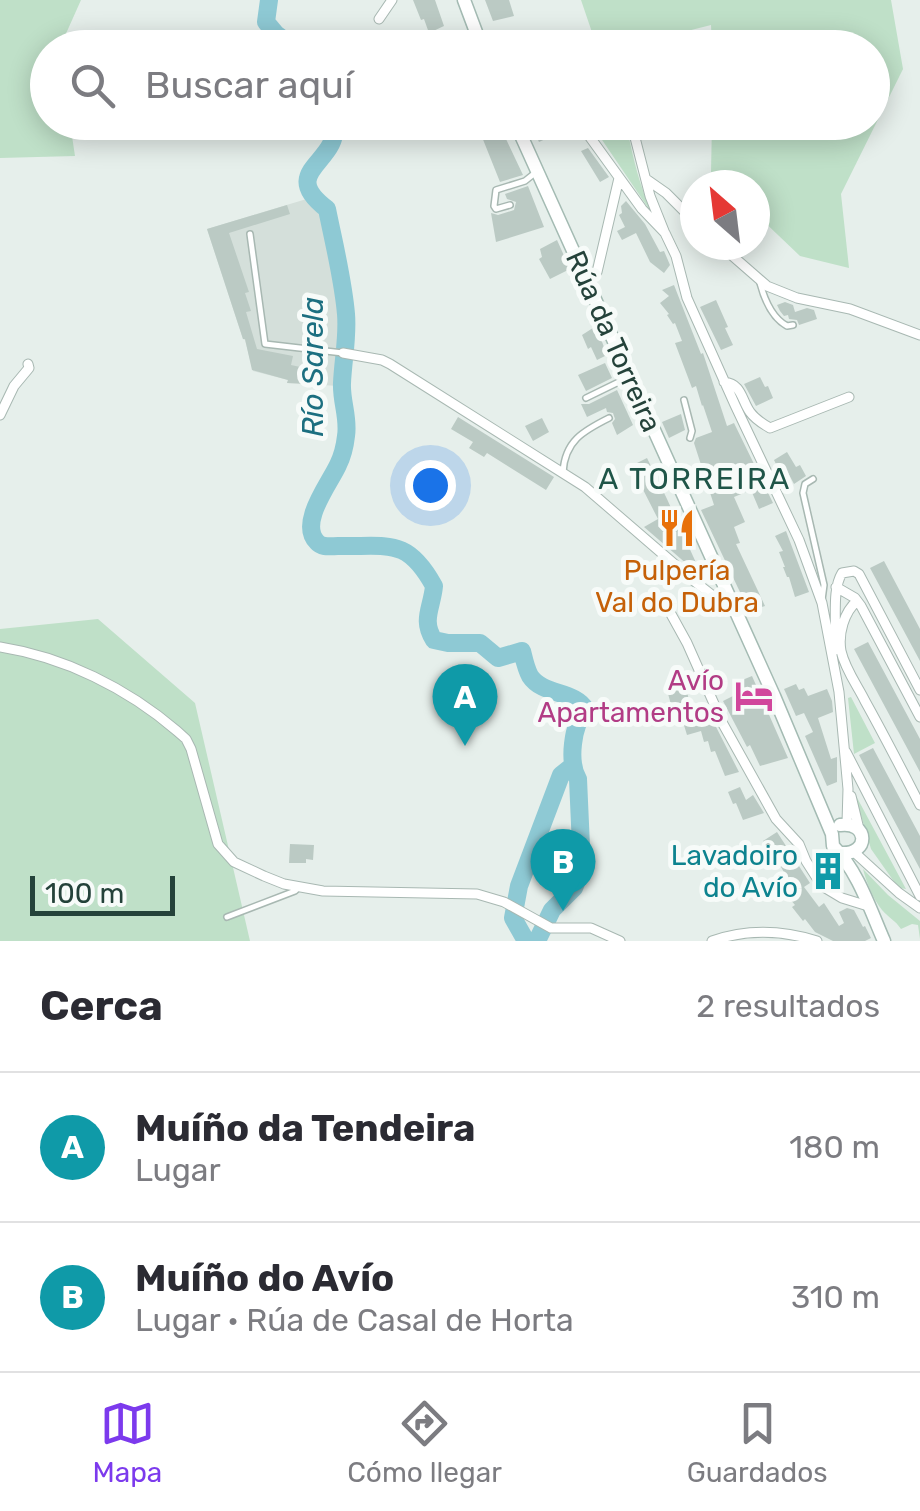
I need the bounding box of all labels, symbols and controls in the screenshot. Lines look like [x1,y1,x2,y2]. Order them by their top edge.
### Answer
search box [30,30,890,140]
icon: search [65,58,120,113]
text: Buscar aquí [145,62,353,108]
north arrow [680,170,770,260]
street label: Rúa da Torreira [559,246,668,437]
water label: Río Sarela [295,297,331,437]
your location [405,460,456,511]
district label: A TORREIRA [598,461,792,497]
restaurant icon: Pulpería Val do Dubra [656,507,698,549]
place label: Pulpería Val do Dubra [595,554,759,619]
pin: A [432,664,498,746]
place label: Avío Apartamentos [537,664,724,729]
hotel icon: Avío Apartamentos [733,675,775,717]
pin: B [530,828,596,911]
place label: Lavadoiro do Avío [671,839,798,904]
building icon: Lavadoiro do Avío [807,850,849,892]
scale bar [30,871,175,916]
text: 100 m [45,877,124,910]
text: Cerca [40,981,163,1031]
text: 2 resultados [696,987,880,1025]
text: Muíño da Tendeira [135,1105,475,1151]
text: A [61,1128,84,1166]
text: 180 m [789,1128,880,1166]
text: Lugar [135,1151,221,1189]
text: Muíño do Avío [135,1255,394,1301]
text: B [61,1278,84,1316]
text: 310 m [791,1278,880,1316]
text: Lugar · Rúa de Casal de Horta [135,1301,574,1339]
tab: Mapa [92,1396,162,1489]
tab: Cómo llegar [347,1396,502,1489]
tab: Guardados [687,1396,828,1489]

